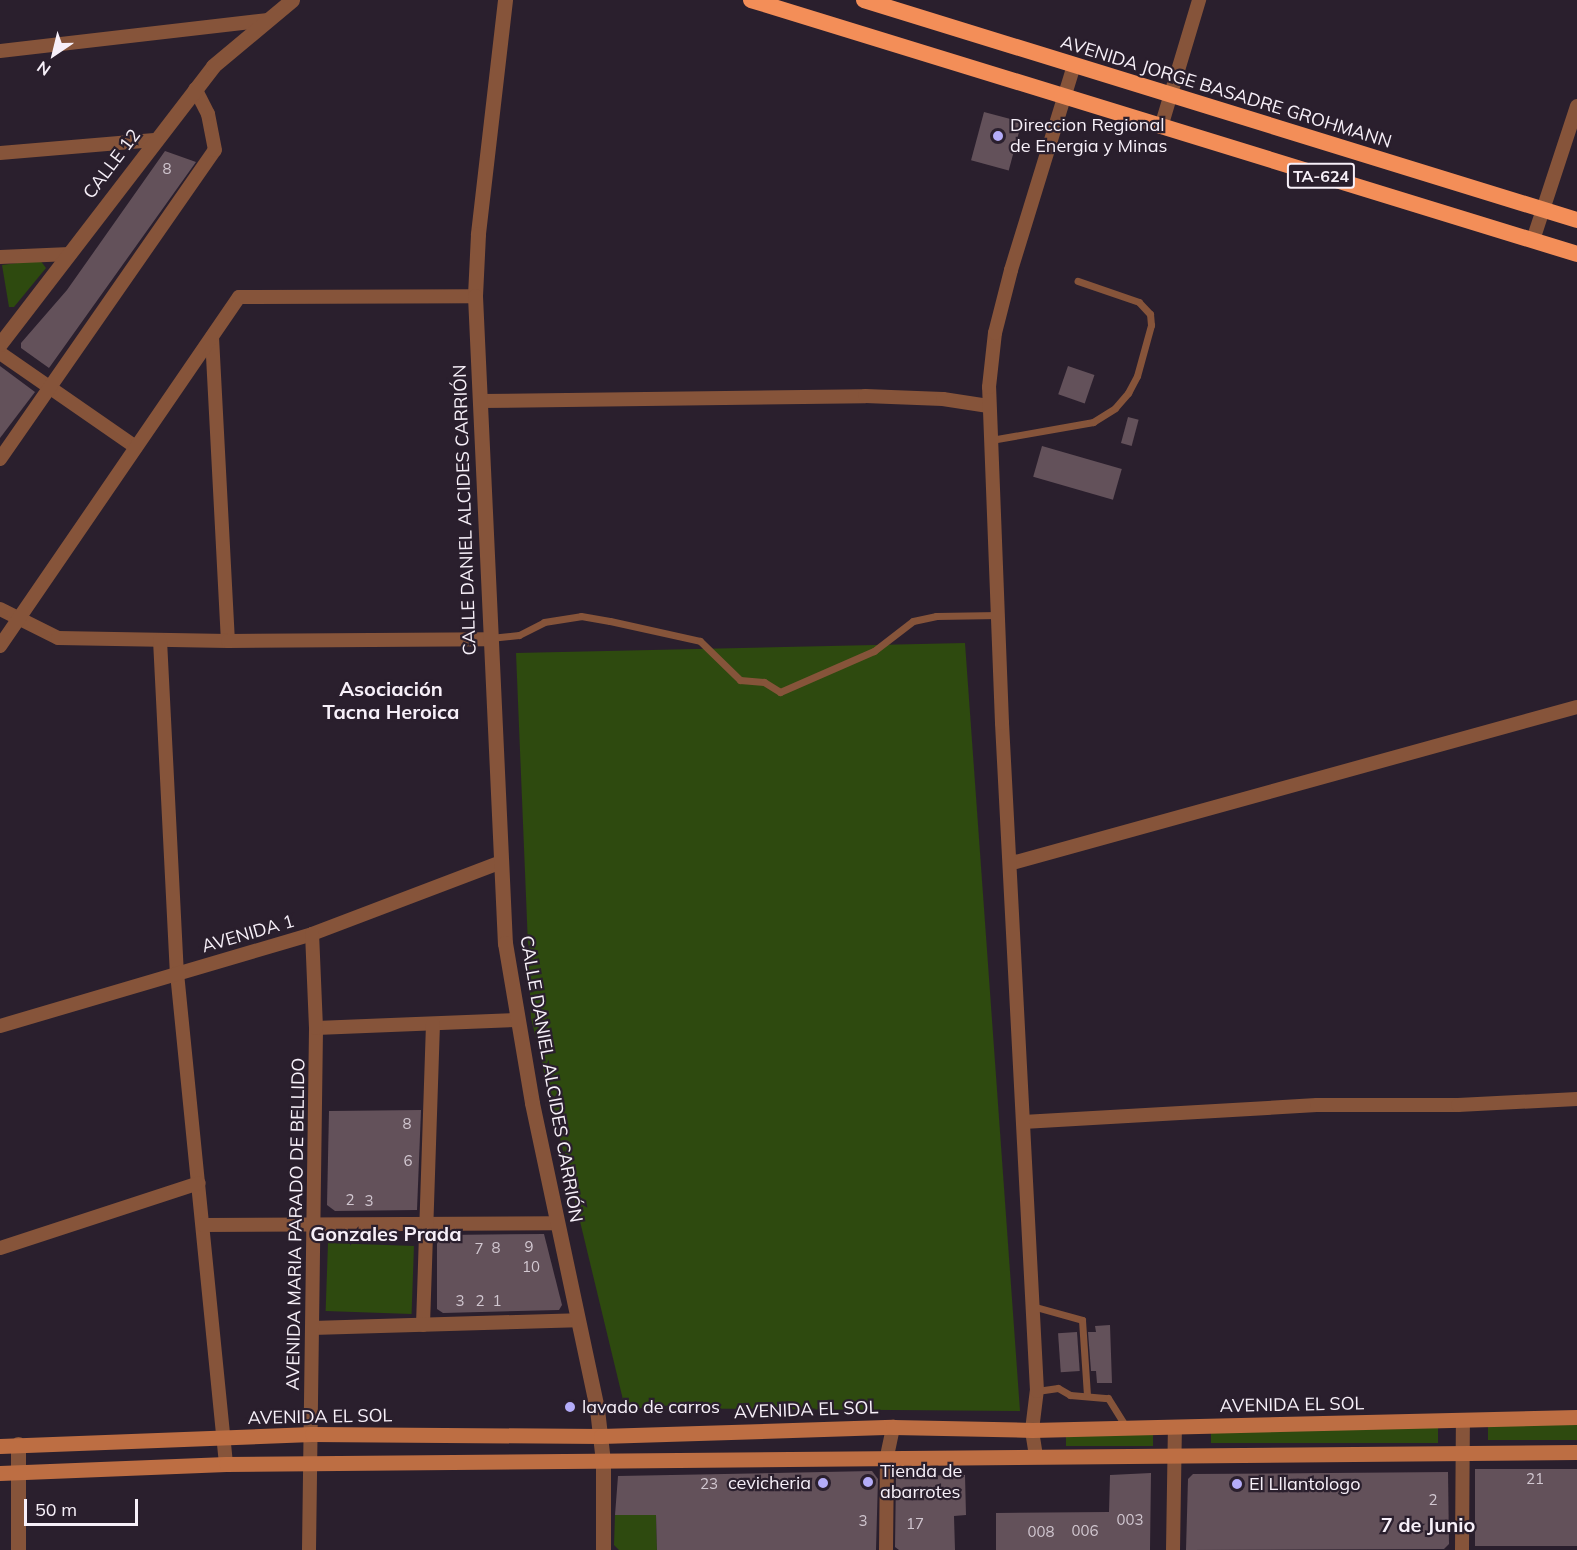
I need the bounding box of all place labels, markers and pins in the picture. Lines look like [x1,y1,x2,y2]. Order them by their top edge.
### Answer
place label: Direccion Regional de Energia y Minas [1010,115,1168,158]
marker: Direccion Regional de Energia y Minas [991,129,1005,143]
place label: lavado de carros [582,1396,720,1418]
marker: lavado de carros [563,1400,577,1414]
place label: Tienda de abarrotes [880,1461,962,1504]
place label: cevicheria [728,1472,811,1494]
place label: El Lllantologo [1249,1473,1360,1495]
marker: Tienda de abarrotes [861,1475,875,1489]
marker: cevicheria [816,1476,830,1490]
marker: El Lllantologo [1230,1477,1244,1491]

